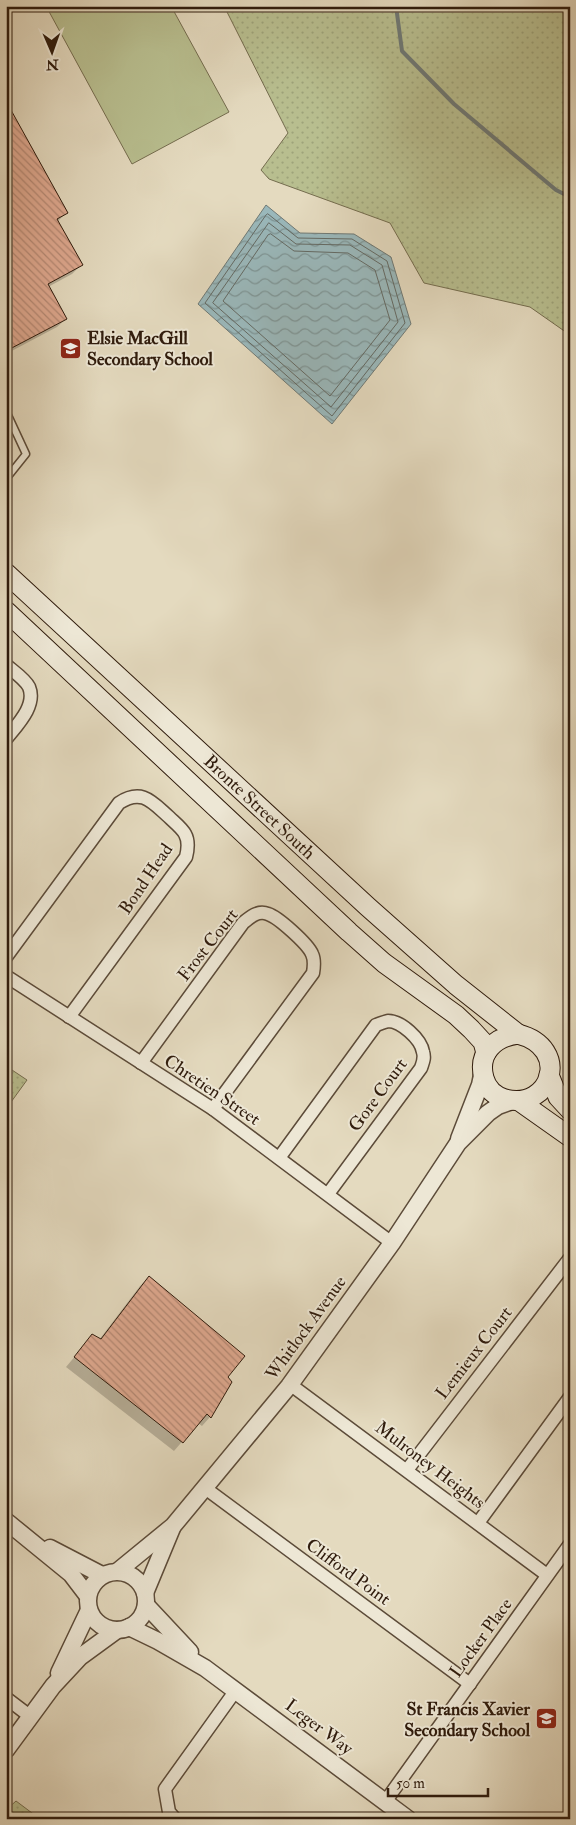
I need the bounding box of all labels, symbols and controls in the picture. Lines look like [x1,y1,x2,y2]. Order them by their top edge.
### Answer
north arrow [28,28,78,78]
text: N [45,56,60,73]
place label: Elsie MacGill Secondary School [87,327,213,371]
school or university icon: Elsie MacGill Secondary School [59,336,83,360]
street label: Bronte Street South [199,750,321,865]
street label: Bond Head [114,839,178,919]
street label: Frost Court [173,904,244,986]
street label: Chretien Street [159,1049,265,1131]
street label: Gore Court [344,1054,413,1136]
street label: Whitlock Avenue [260,1271,352,1386]
street label: Lemieux Court [431,1302,518,1404]
street label: Mulroney Heights [370,1416,490,1514]
street label: Clifford Point [301,1534,395,1611]
street label: Locker Place [444,1593,518,1682]
street label: Leger Way [280,1694,358,1761]
place label: St Francis Xavier Secondary School [404,1698,530,1742]
school or university icon: St Francis Xavier Secondary School [534,1707,558,1731]
scale bar [388,1765,488,1797]
text: 50 m [396,1774,425,1793]

